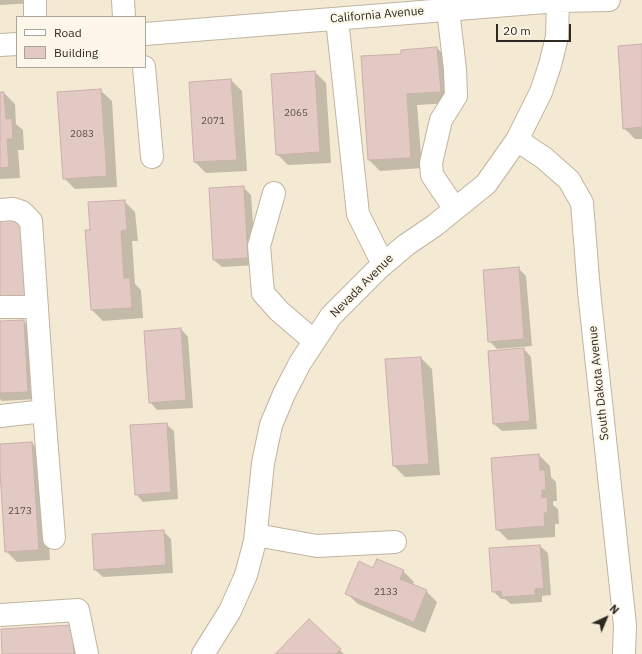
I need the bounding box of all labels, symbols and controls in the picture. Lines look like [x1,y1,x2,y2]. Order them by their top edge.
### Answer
street label: California Avenue [329,4,425,26]
legend [16,16,146,68]
scale bar [498,16,573,42]
text: 20 m [503,23,531,38]
text: Road [54,25,82,40]
text: Building [54,45,98,60]
house number: 2065 [284,107,308,119]
house number: 2071 [201,115,225,127]
house number: 2083 [70,128,94,140]
street label: Nevada Avenue [327,251,397,321]
street label: South Dakota Avenue [586,325,612,441]
house number: 2173 [8,505,32,517]
house number: 2133 [374,586,398,598]
north arrow [586,598,626,638]
text: N [607,602,622,617]

